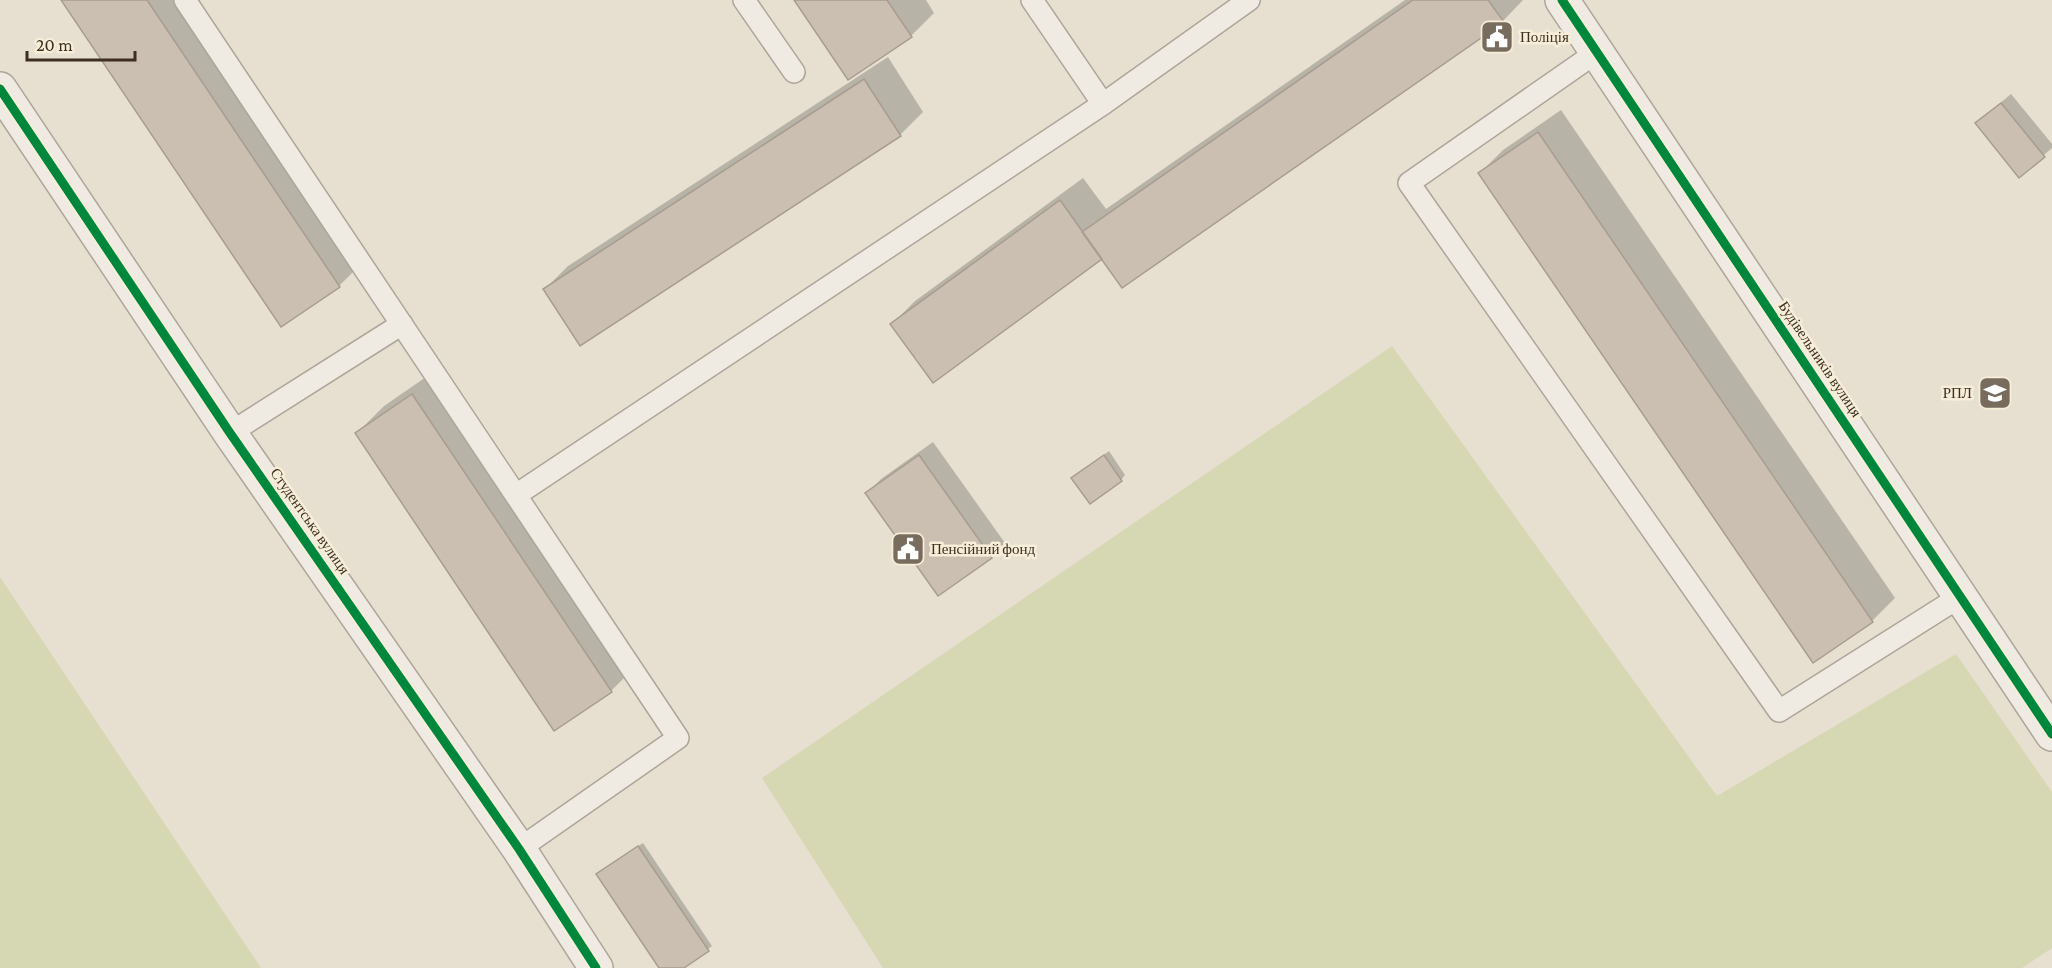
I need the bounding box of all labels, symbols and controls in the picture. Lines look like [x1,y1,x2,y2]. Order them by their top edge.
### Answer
public building icon: Поліція [1479,19,1515,55]
scale bar [27,24,135,62]
place label: Поліція [1520,29,1569,45]
text: 20 m [36,35,73,55]
street label: Будівельників вулиця [1775,298,1865,420]
school or university icon: РПЛ [1977,375,2013,411]
place label: РПЛ [1943,385,1972,401]
street label: Студентська вулиця [267,465,353,577]
public building icon: Пенсійний фонд [890,531,926,567]
place label: Пенсійний фонд [931,541,1036,557]

